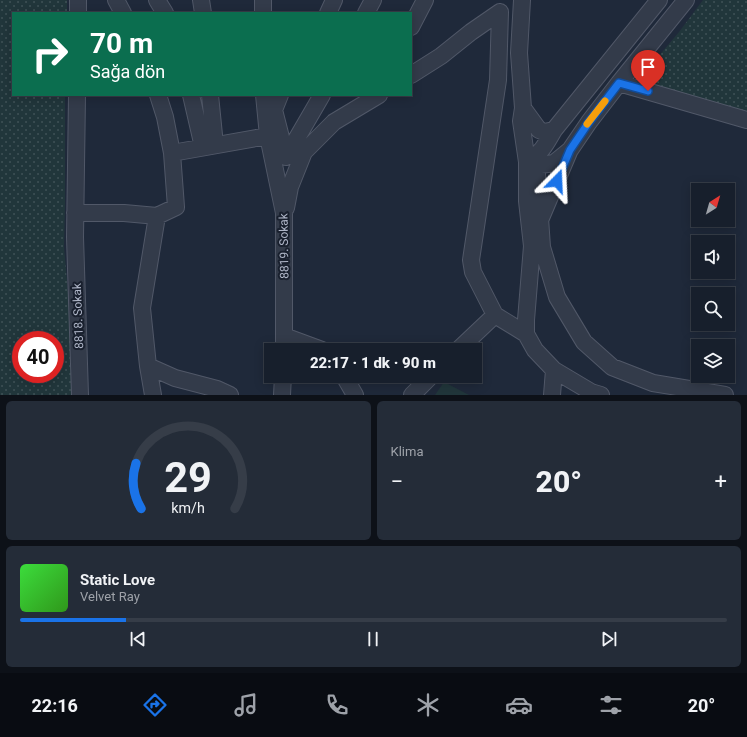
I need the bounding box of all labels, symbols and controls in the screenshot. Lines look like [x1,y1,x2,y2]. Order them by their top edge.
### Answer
text: 70 m [90,27,153,60]
icon: right [24,28,76,80]
pin [631,50,665,91]
icon: arrive [637,56,659,78]
text: Sağa dön [90,61,165,82]
position arrow [536,160,578,202]
north arrow [691,183,735,227]
map controls [691,183,735,383]
street label: 8819. Sokak [276,212,292,279]
button: sound [691,235,735,279]
street label: 8818. Sokak [70,282,86,349]
button: search [691,287,735,331]
speed limit sign: 40 [12,331,64,383]
button: layers [691,339,735,383]
text: 22:17 · 1 dk · 90 m [310,354,436,372]
text: Klima [391,444,423,459]
text: 29 [164,452,212,501]
text: 20° [536,464,582,499]
text: − [391,469,403,494]
text: + [715,469,727,494]
text: km/h [171,499,205,515]
text: Static Love [80,571,155,589]
text: Velvet Ray [80,589,140,604]
icon: previous [127,628,149,650]
icon: pause [362,628,384,650]
icon: next [598,628,620,650]
icon: directions [141,691,169,719]
icon: music [232,691,260,719]
icon: phone [323,691,351,719]
icon: climate [414,691,442,719]
icon: car [505,691,533,719]
icon: filters [597,691,625,719]
text: 22:16 [32,695,78,716]
text: 20° [688,695,715,716]

